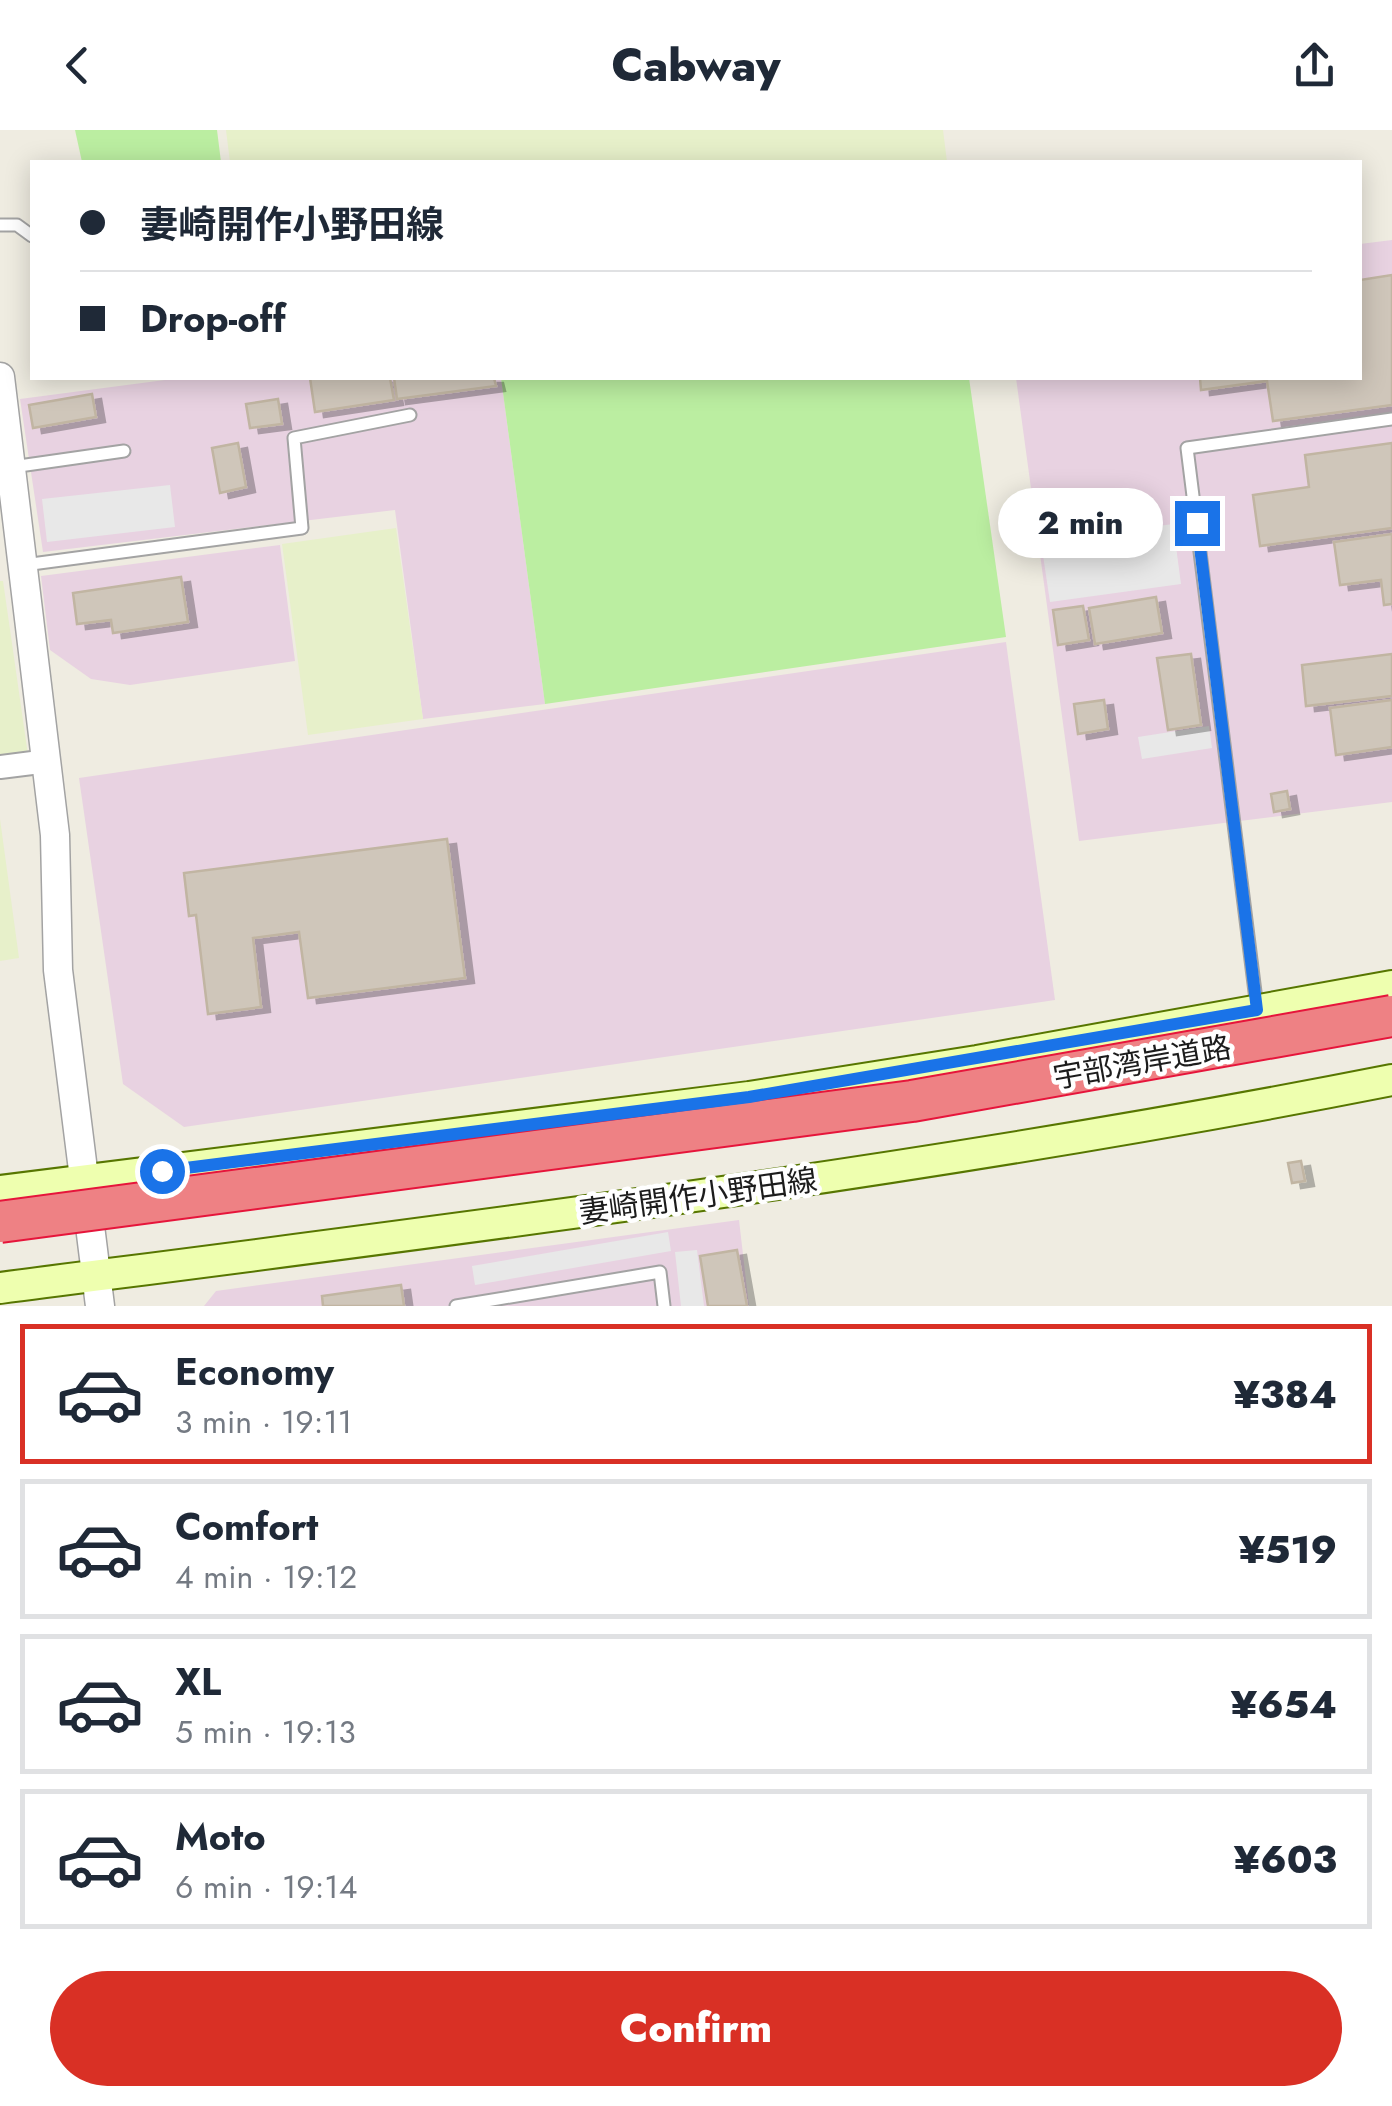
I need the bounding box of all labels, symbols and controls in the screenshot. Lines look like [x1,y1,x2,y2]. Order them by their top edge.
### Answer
text: Cabway [611,33,781,98]
icon: back [50,38,105,93]
icon: share [1287,38,1342,93]
text: 妻崎開作小野田線 [140,197,444,252]
text: Drop-off [140,291,286,346]
callout: 2 min [997,488,1162,558]
text: 2 min [1038,500,1123,546]
route end [1175,501,1220,546]
street label: 宇部湾岸道路 [1050,1025,1234,1099]
route start [140,1149,185,1194]
street label: 妻崎開作小野田線 [576,1158,820,1234]
text: Economy [175,1344,334,1399]
icon: car [55,1349,145,1439]
text: ¥384 [1234,1367,1337,1422]
text: 3 min · 19:11 [175,1399,352,1445]
text: Comfort [175,1499,318,1554]
icon: car [55,1504,145,1594]
text: ¥519 [1239,1522,1337,1577]
text: 4 min · 19:12 [175,1554,357,1600]
text: XL [175,1654,221,1709]
icon: car [55,1659,145,1749]
text: ¥654 [1231,1677,1337,1732]
text: 5 min · 19:13 [175,1709,356,1755]
text: Moto [175,1809,266,1864]
icon: car [55,1814,145,1904]
text: ¥603 [1234,1832,1337,1887]
text: 6 min · 19:14 [175,1864,357,1910]
button: Confirm [50,1971,1342,2086]

